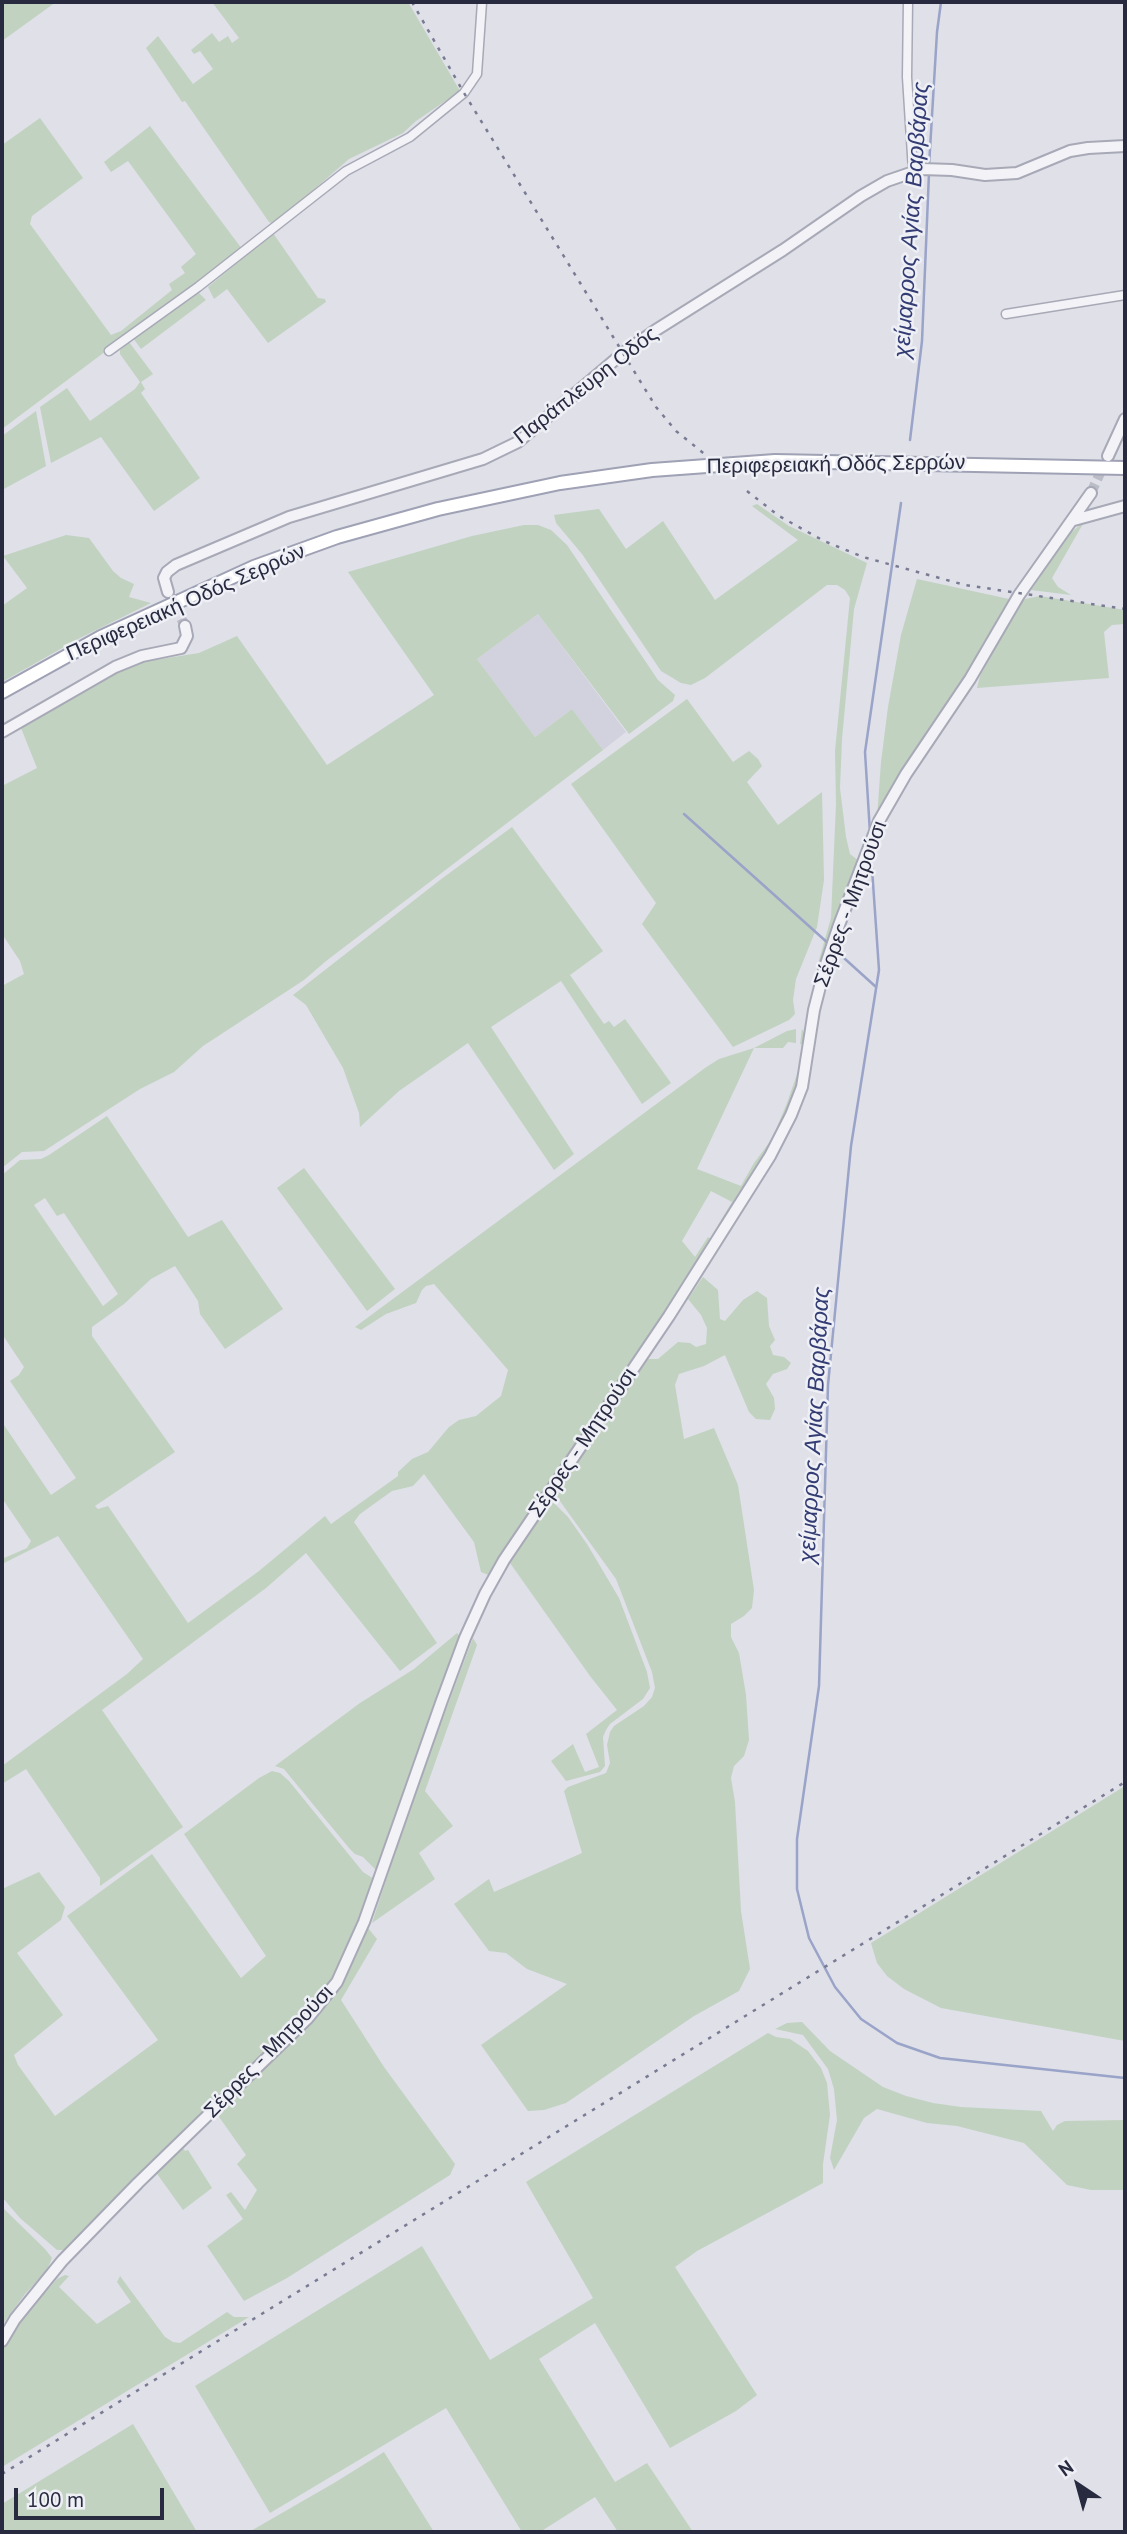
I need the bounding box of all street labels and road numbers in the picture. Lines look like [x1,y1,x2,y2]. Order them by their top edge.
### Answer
street label: Παράπλευρη Οδός [509,322,663,450]
street label: Περιφερειακή Οδός Σερρών [707,450,965,480]
street label: Περιφερειακή Οδός Σερρών [63,539,309,667]
street label: Σέρρες - Μητρούσι [809,818,893,990]
street label: Σέρρες - Μητρούσι [524,1364,642,1522]
street label: Σέρρες - Μητρούσι [199,1980,339,2124]

